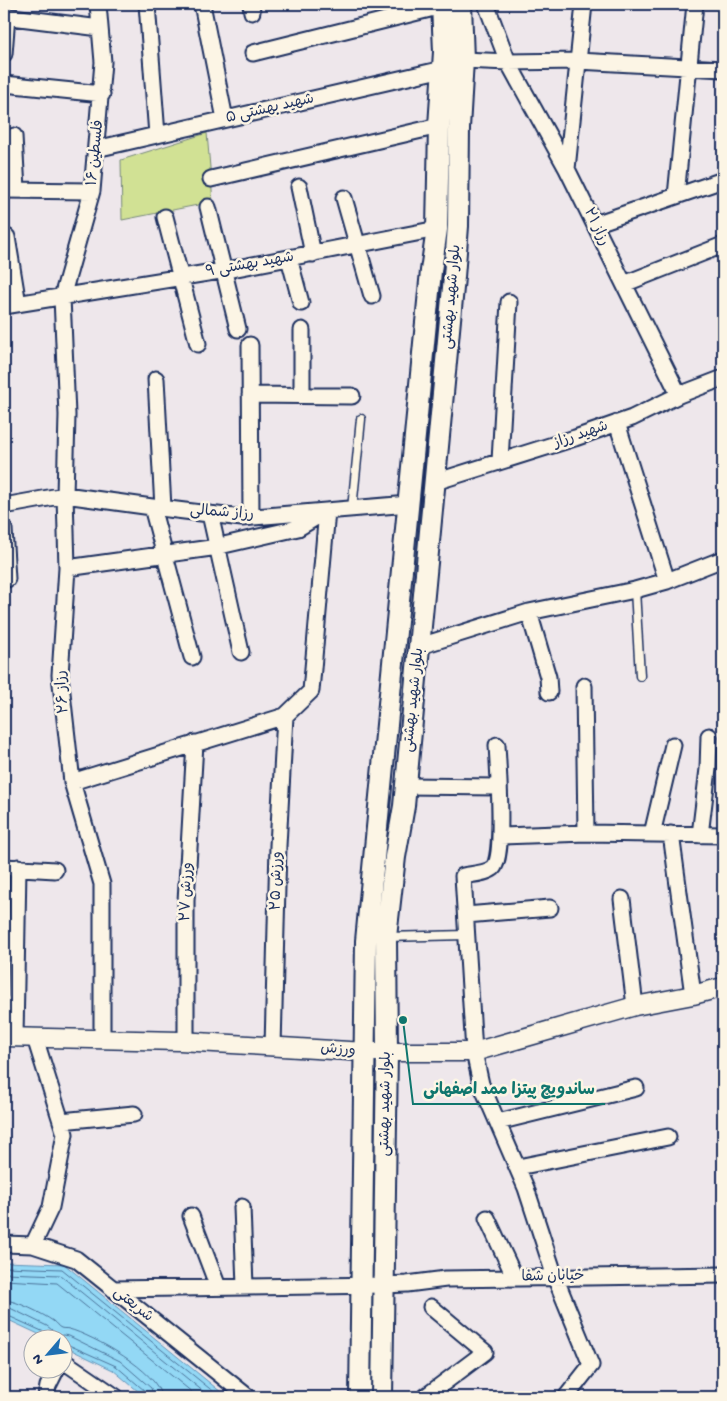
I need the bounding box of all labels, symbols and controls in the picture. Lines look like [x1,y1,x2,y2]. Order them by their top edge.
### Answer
street label: شهید بهشتی ۵ [224,90,316,128]
street label: فلسطین ۱۶ [84,119,108,187]
street label: رزاز ۲۱ [579,205,613,249]
street label: بلوار شهید بهشتی [438,244,466,350]
street label: شهید بهشتی ۹ [204,248,296,282]
street label: شهید رزاز [550,417,611,453]
street label: رزاز شمالی [189,502,255,524]
street label: بلوار شهید بهشتی [400,647,428,753]
street label: رزاز ۲۶ [53,670,73,714]
street label: ورزش ۲۵ [267,851,287,911]
street label: ورزش ۲۷ [177,862,197,922]
street label: ورزش [320,1039,356,1061]
street label: بلوار شهید بهشتی [376,1051,396,1157]
callout: ساندویچ پیتزا ممد اصفهانی [413,1073,605,1104]
text: ساندویچ پیتزا ممد اصفهانی [423,1081,595,1101]
street label: خیابان شفا [521,1267,585,1287]
street label: شریعتی [109,1284,157,1326]
north arrow [22,1328,72,1378]
text: N [29,1351,48,1367]

